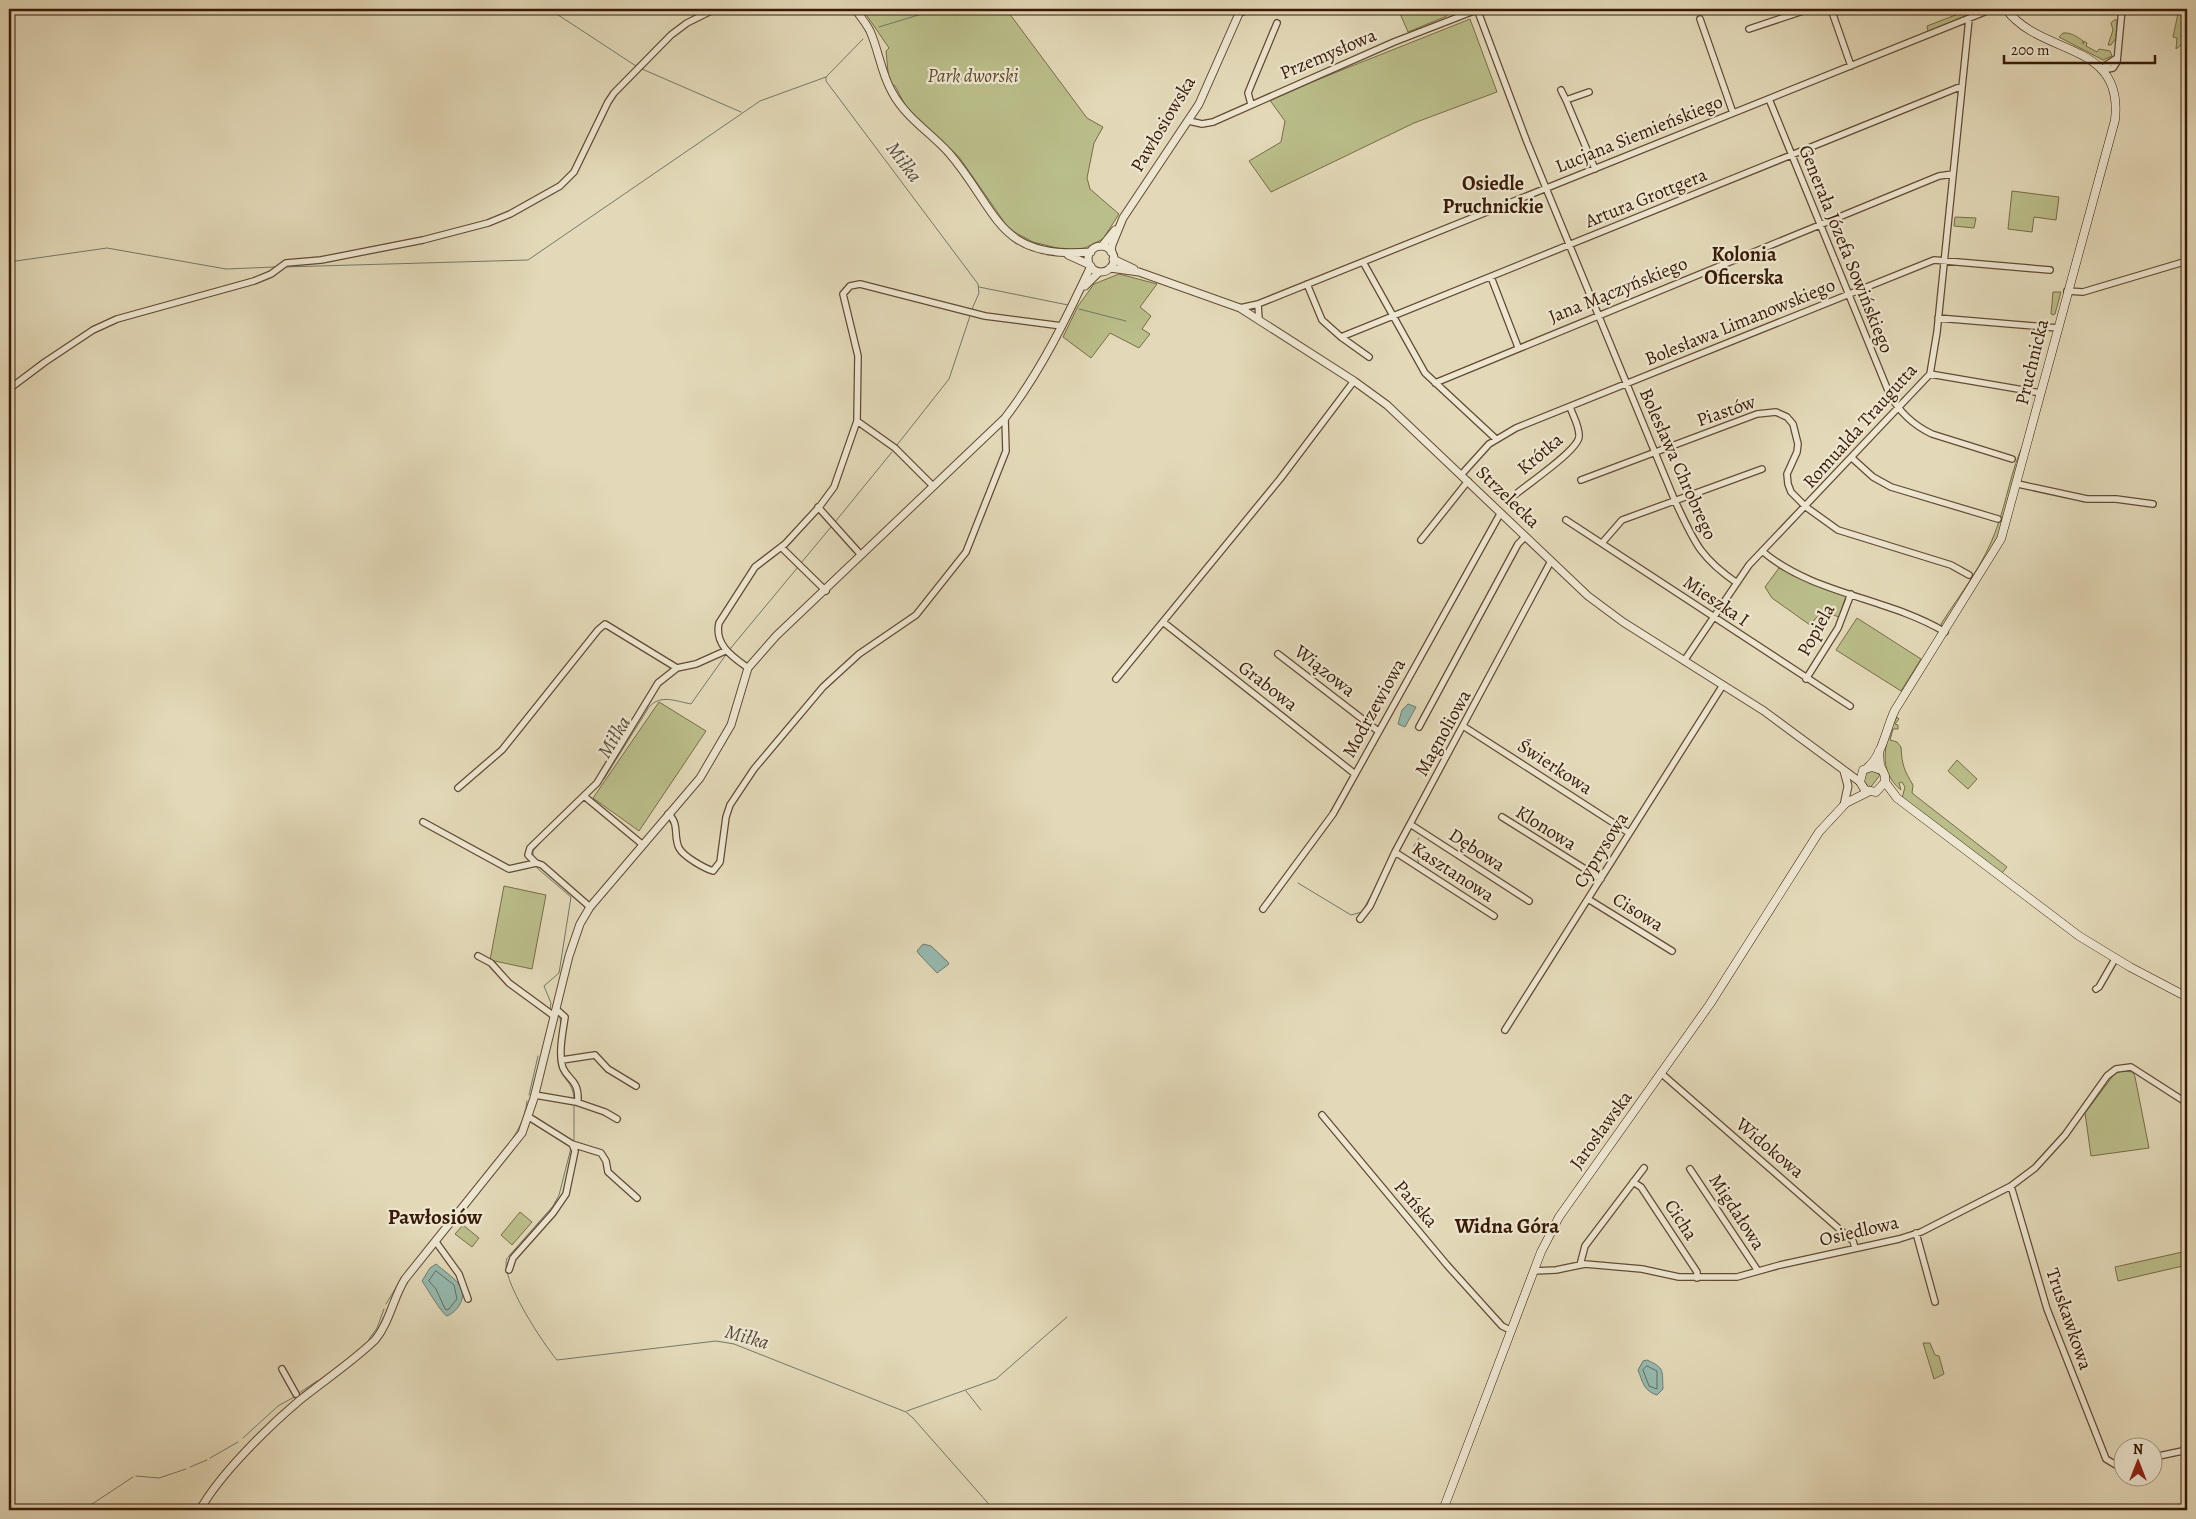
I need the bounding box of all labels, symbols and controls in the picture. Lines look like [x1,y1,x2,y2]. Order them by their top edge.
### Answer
street label: Przemysłowa [1276,22,1380,86]
scale bar [2004,32,2155,64]
text: 200 m [2011,40,2050,60]
park label: Park dworski [927,63,1019,89]
street label: Pawłosiowska [1124,71,1202,177]
street label: Lucjana Siemieńskiego [1551,89,1727,179]
water label: Miłka [880,136,928,188]
street label: Generała Józefa Sowińskiego [1792,141,1900,357]
street label: Artura Grottgera [1580,162,1711,235]
district label: Osiedle Pruchnickie [1442,170,1544,220]
district label: Kolonia Oficerska [1704,241,1784,291]
street label: Jana Mączyńskiego [1545,250,1691,330]
street label: Bolesława Limanowskiego [1641,272,1839,372]
street label: Pruchnicka [2009,316,2055,408]
street label: Romualda Traugutta [1797,358,1923,494]
street label: Bolesława Chrobrego [1633,384,1723,544]
street label: Piastów [1693,389,1760,433]
street label: Krótka [1511,427,1569,481]
street label: Strzelecka [1470,460,1546,534]
street label: Mieszka I [1678,569,1754,633]
street label: Popiela [1791,599,1841,661]
street label: Wiązowa [1288,638,1361,703]
street label: Modrzewiowa [1336,654,1412,762]
street label: Grabowa [1233,655,1303,718]
street label: Magnoliowa [1409,685,1478,781]
water label: Miłka [591,711,637,763]
street label: Świerkowa [1513,733,1598,801]
street label: Klonowa [1510,799,1582,857]
street label: Cyprysowa [1567,807,1635,893]
street label: Dębowa [1444,822,1510,878]
street label: Kasztanowa [1407,836,1499,908]
street label: Cisowa [1608,886,1669,938]
street label: Jarosławska [1564,1085,1638,1175]
street label: Widokowa [1729,1111,1810,1184]
street label: Migdałowa [1703,1169,1771,1255]
street label: Pańska [1388,1175,1444,1233]
street label: Cicha [1658,1194,1704,1246]
district label: Pawłosiów [388,1203,483,1231]
street label: Osiedlowa [1817,1209,1901,1253]
district label: Widna Góra [1454,1212,1560,1240]
street label: Truskawkowa [2039,1265,2099,1374]
water label: Miłka [722,1318,772,1356]
north arrow [2114,1436,2164,1486]
text: N [2133,1440,2143,1459]

